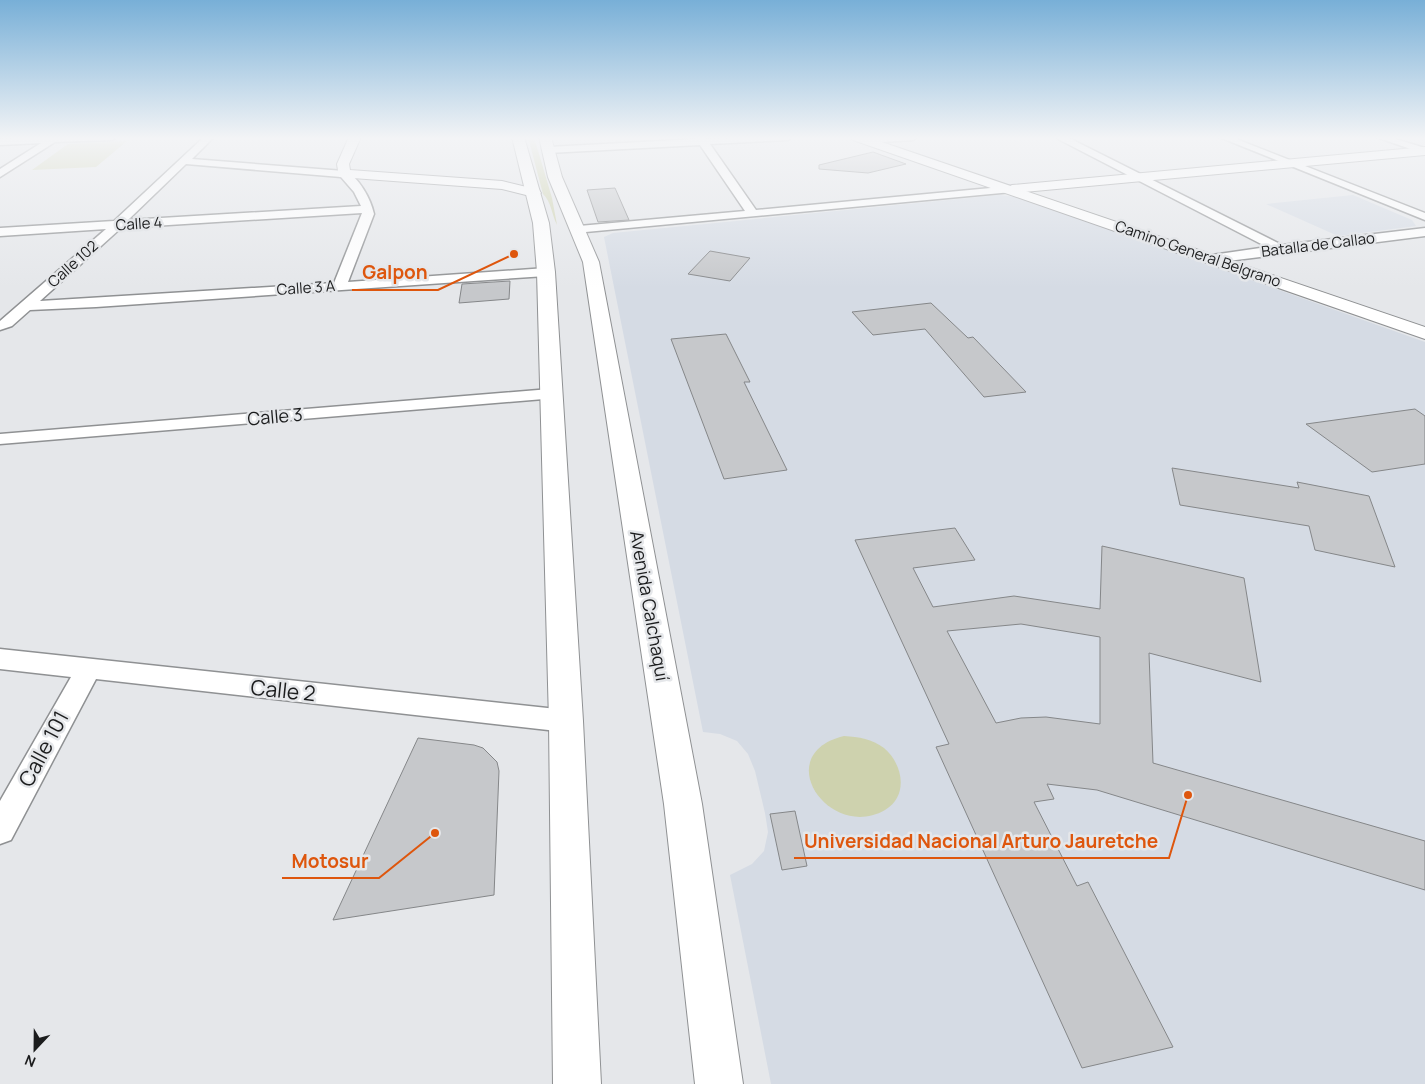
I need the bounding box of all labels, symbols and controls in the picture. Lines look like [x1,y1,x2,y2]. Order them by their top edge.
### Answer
street label: Calle 4 [115,211,163,236]
street label: Camino General Belgrano [1112,215,1284,292]
street label: Batalla de Callao [1260,227,1376,262]
street label: Calle 102 [43,235,103,292]
callout: Galpon [352,256,438,290]
text: Galpon [362,259,428,285]
street label: Calle 3 A [276,275,336,300]
street label: Calle 3 [246,402,304,430]
street label: Avenida Calchaquí [625,529,675,683]
street label: Calle 2 [249,673,317,707]
street label: Calle 101 [11,706,75,791]
callout: Universidad Nacional Arturo Jauretche [794,824,1169,858]
text: Universidad Nacional Arturo Jauretche [804,828,1158,854]
callout: Motosur [282,844,379,878]
text: Motosur [292,848,369,874]
north arrow [10,1024,60,1074]
text: N [22,1051,38,1072]

